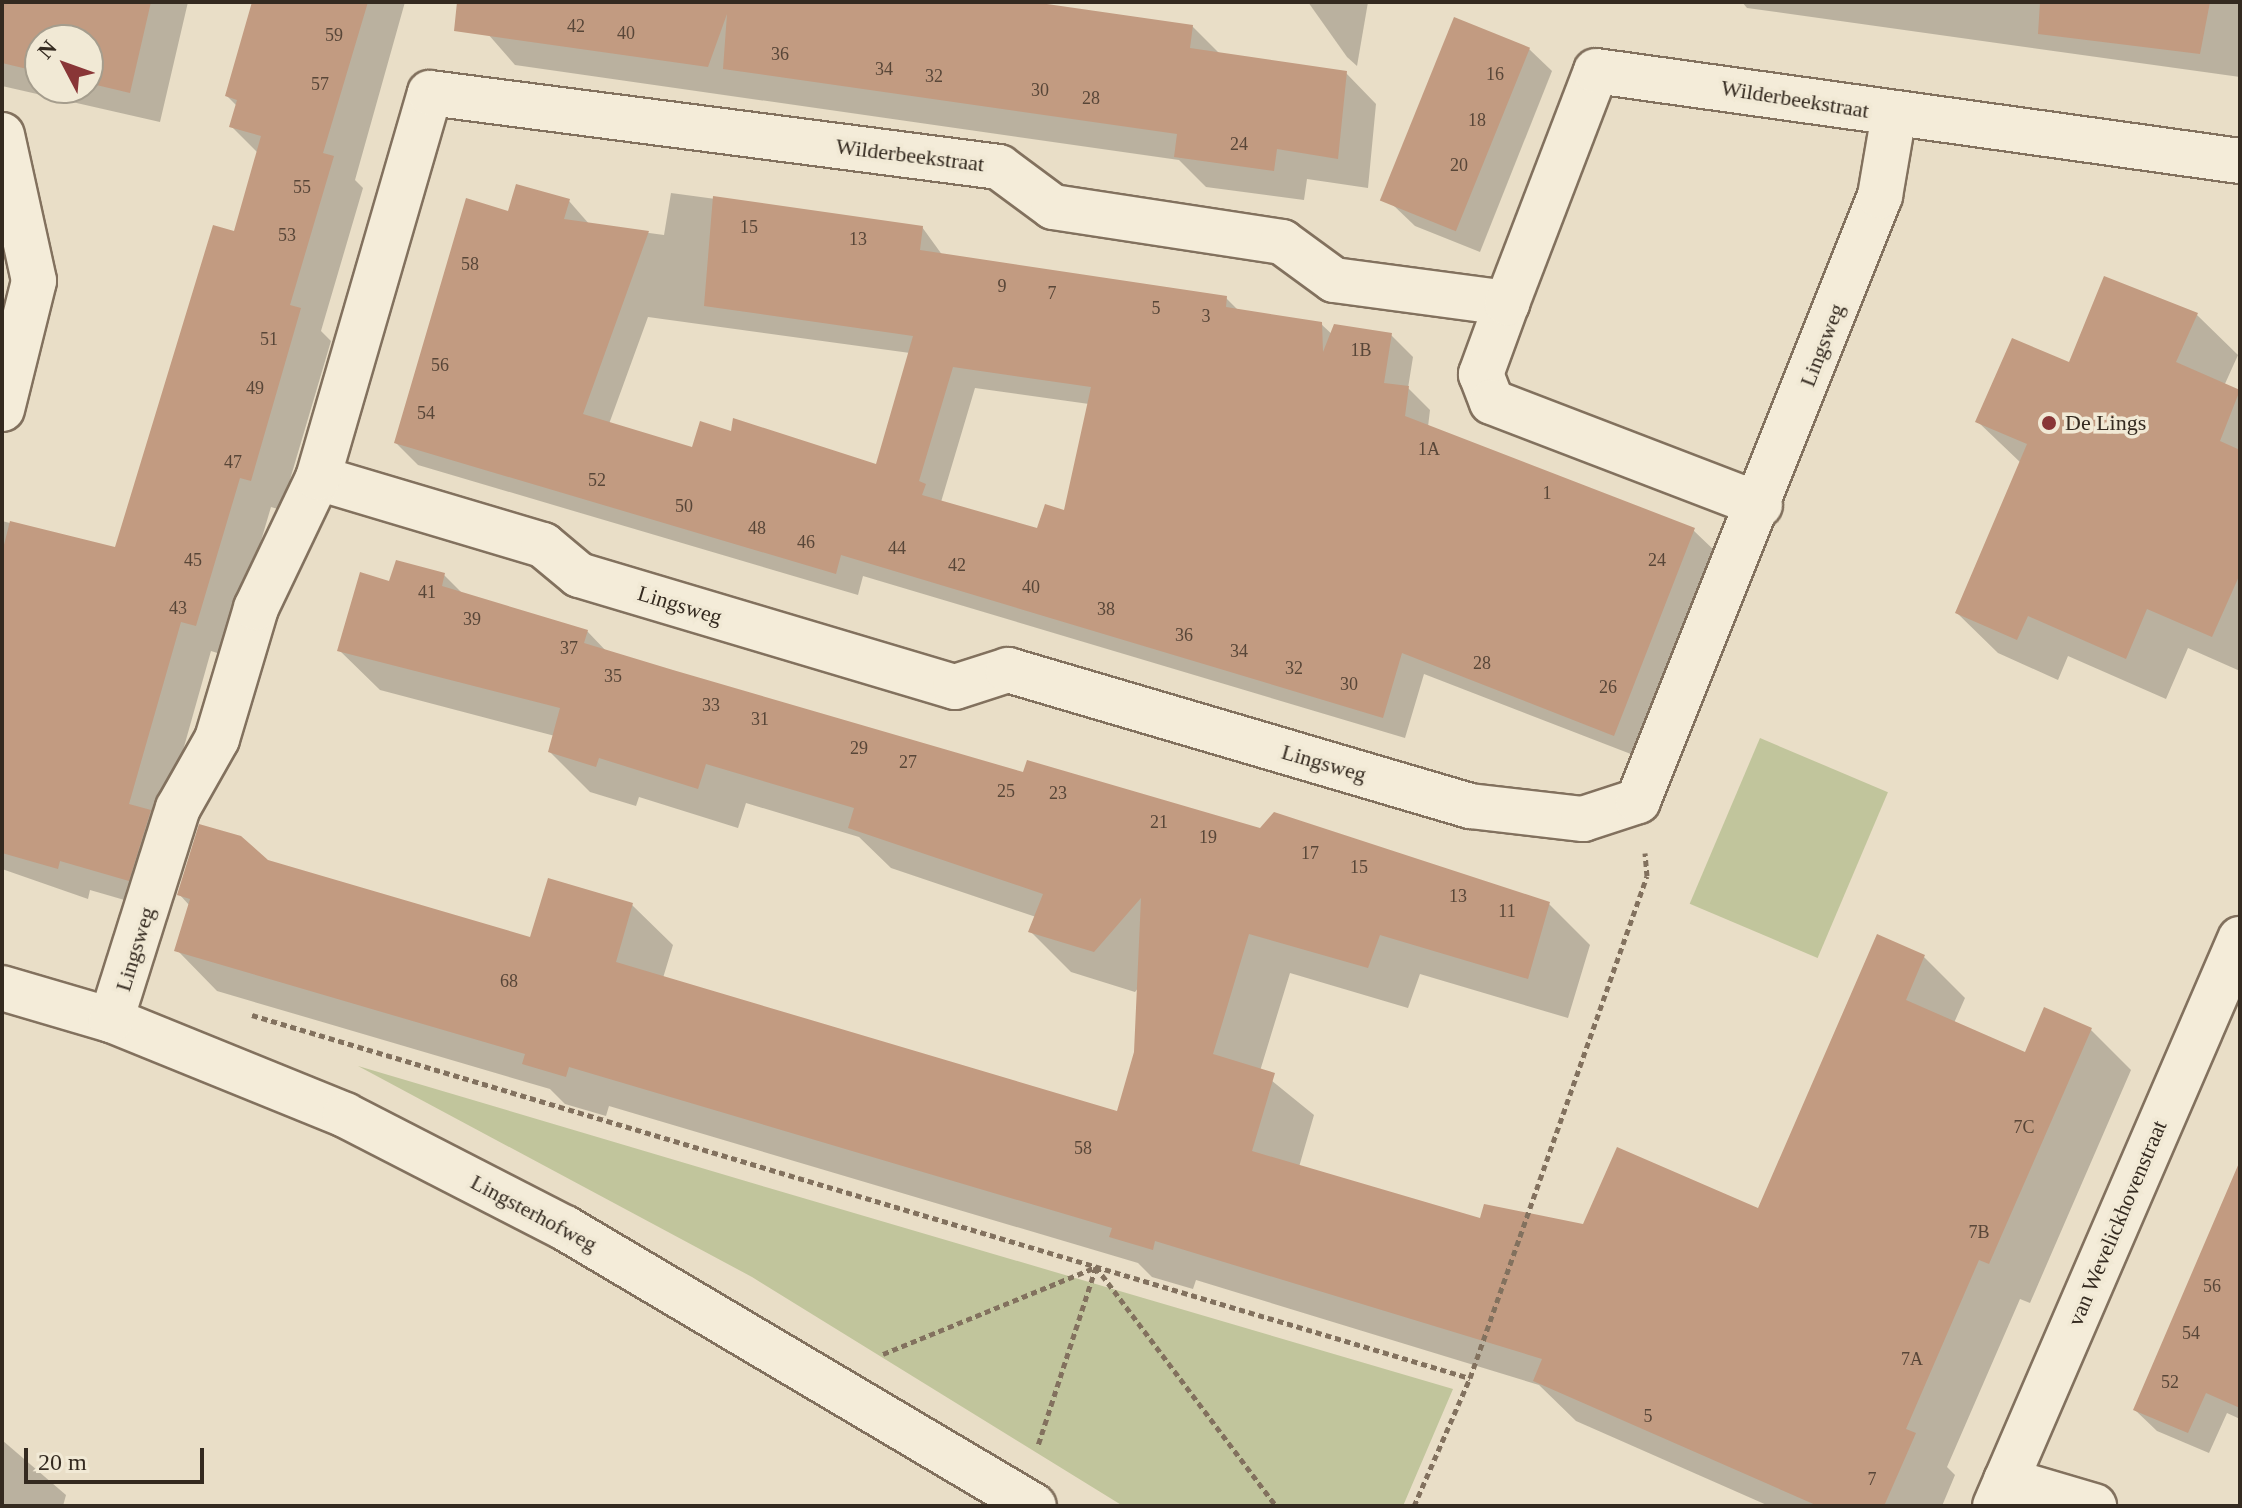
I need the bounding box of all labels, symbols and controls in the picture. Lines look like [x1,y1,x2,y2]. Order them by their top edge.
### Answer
house number: 42 [567,15,585,37]
house number: 40 [617,22,635,44]
north arrow [24,24,104,104]
house number: 59 [325,24,343,46]
text: N [32,35,62,63]
house number: 36 [771,43,789,65]
house number: 34 [875,58,893,80]
house number: 16 [1486,63,1504,85]
house number: 32 [925,65,943,87]
house number: 57 [311,73,329,95]
street label: Wilderbeekstraat [1719,74,1871,124]
house number: 30 [1031,79,1049,101]
house number: 28 [1082,87,1100,109]
house number: 18 [1468,109,1486,131]
street label: Wilderbeekstraat [834,133,986,177]
house number: 24 [1230,133,1248,155]
house number: 20 [1450,154,1468,176]
house number: 55 [293,176,311,198]
house number: 15 [740,216,758,238]
house number: 53 [278,224,296,246]
house number: 13 [849,228,867,250]
house number: 58 [461,253,479,275]
house number: 9 [998,275,1006,297]
house number: 7 [1048,282,1056,304]
house number: 5 [1152,297,1160,319]
street label: Lingsweg [1794,300,1850,390]
house number: 3 [1202,305,1210,327]
house number: 51 [260,328,278,350]
house number: 1B [1350,339,1372,361]
house number: 56 [431,354,449,376]
house number: 49 [246,377,264,399]
house number: 54 [417,402,435,424]
place label: De Lings [2065,410,2146,436]
marker: De Lings [2040,414,2058,432]
house number: 1A [1418,438,1440,460]
house number: 47 [224,451,242,473]
house number: 52 [588,469,606,491]
house number: 1 [1542,482,1552,504]
house number: 50 [675,495,693,517]
house number: 48 [748,517,766,539]
house number: 46 [797,531,815,553]
house number: 44 [888,537,906,559]
house number: 45 [184,549,202,571]
house number: 24 [1648,549,1666,571]
house number: 42 [948,554,966,576]
house number: 40 [1022,576,1040,598]
street label: Lingsweg [635,580,725,630]
house number: 41 [418,581,436,603]
house number: 43 [169,597,187,619]
house number: 38 [1097,598,1115,620]
house number: 39 [463,608,481,630]
house number: 36 [1175,624,1193,646]
house number: 37 [560,637,578,659]
house number: 34 [1230,640,1248,662]
house number: 28 [1473,652,1491,674]
house number: 32 [1285,657,1303,679]
house number: 35 [604,665,622,687]
house number: 30 [1340,673,1358,695]
house number: 26 [1599,676,1617,698]
house number: 33 [702,694,720,716]
house number: 31 [751,708,769,730]
house number: 29 [850,737,868,759]
street label: Lingsweg [1279,738,1369,788]
house number: 27 [899,751,917,773]
house number: 25 [997,780,1015,802]
house number: 23 [1049,782,1067,804]
house number: 21 [1150,811,1168,833]
house number: 19 [1199,826,1217,848]
house number: 17 [1301,842,1319,864]
house number: 15 [1350,856,1368,878]
house number: 13 [1449,885,1467,907]
house number: 11 [1498,900,1516,922]
street label: Lingsweg [110,904,160,994]
house number: 68 [500,970,518,992]
house number: 7C [2013,1116,2035,1138]
street label: van Wevelickhovenstraat [2062,1116,2172,1330]
house number: 58 [1074,1137,1092,1159]
street label: Lingsterhofweg [466,1169,602,1257]
house number: 7B [1968,1221,1990,1243]
house number: 56 [2203,1275,2221,1297]
house number: 54 [2182,1322,2200,1344]
house number: 7A [1901,1348,1923,1370]
house number: 52 [2161,1371,2179,1393]
house number: 5 [1644,1405,1652,1427]
scale bar [28,1432,208,1482]
text: 20 m [38,1449,87,1475]
house number: 7 [1868,1468,1876,1490]

